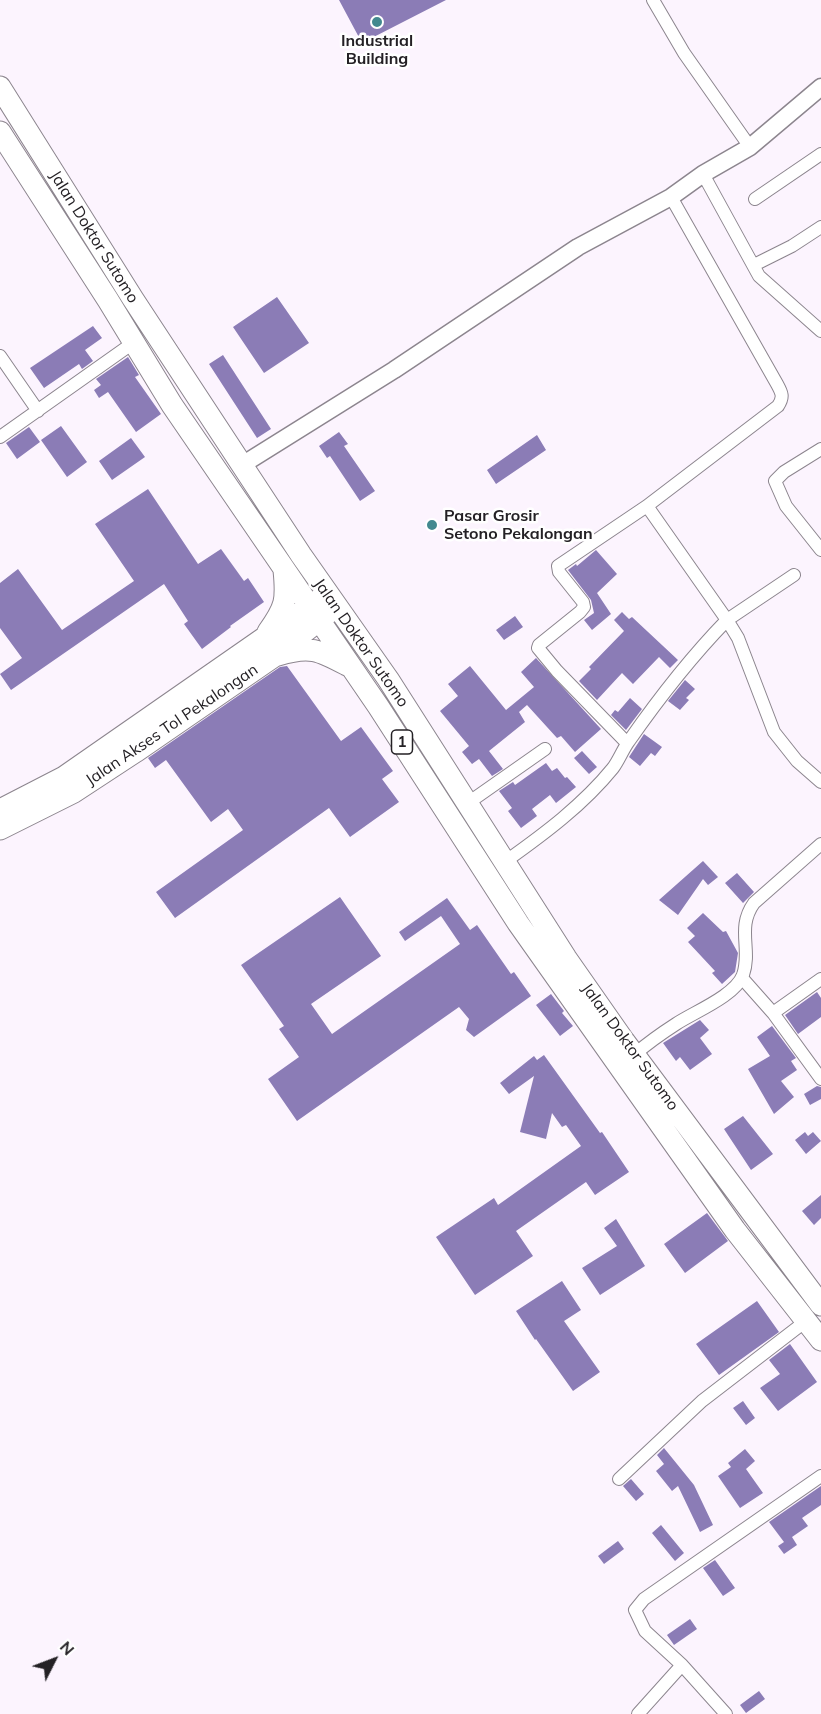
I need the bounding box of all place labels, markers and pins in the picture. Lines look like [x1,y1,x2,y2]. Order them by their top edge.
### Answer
marker: Industrial Building [370,15,384,29]
place label: Industrial Building [341,31,413,69]
place label: Pasar Grosir Setono Pekalongan [444,506,593,544]
marker: Pasar Grosir Setono Pekalongan [425,518,439,532]

